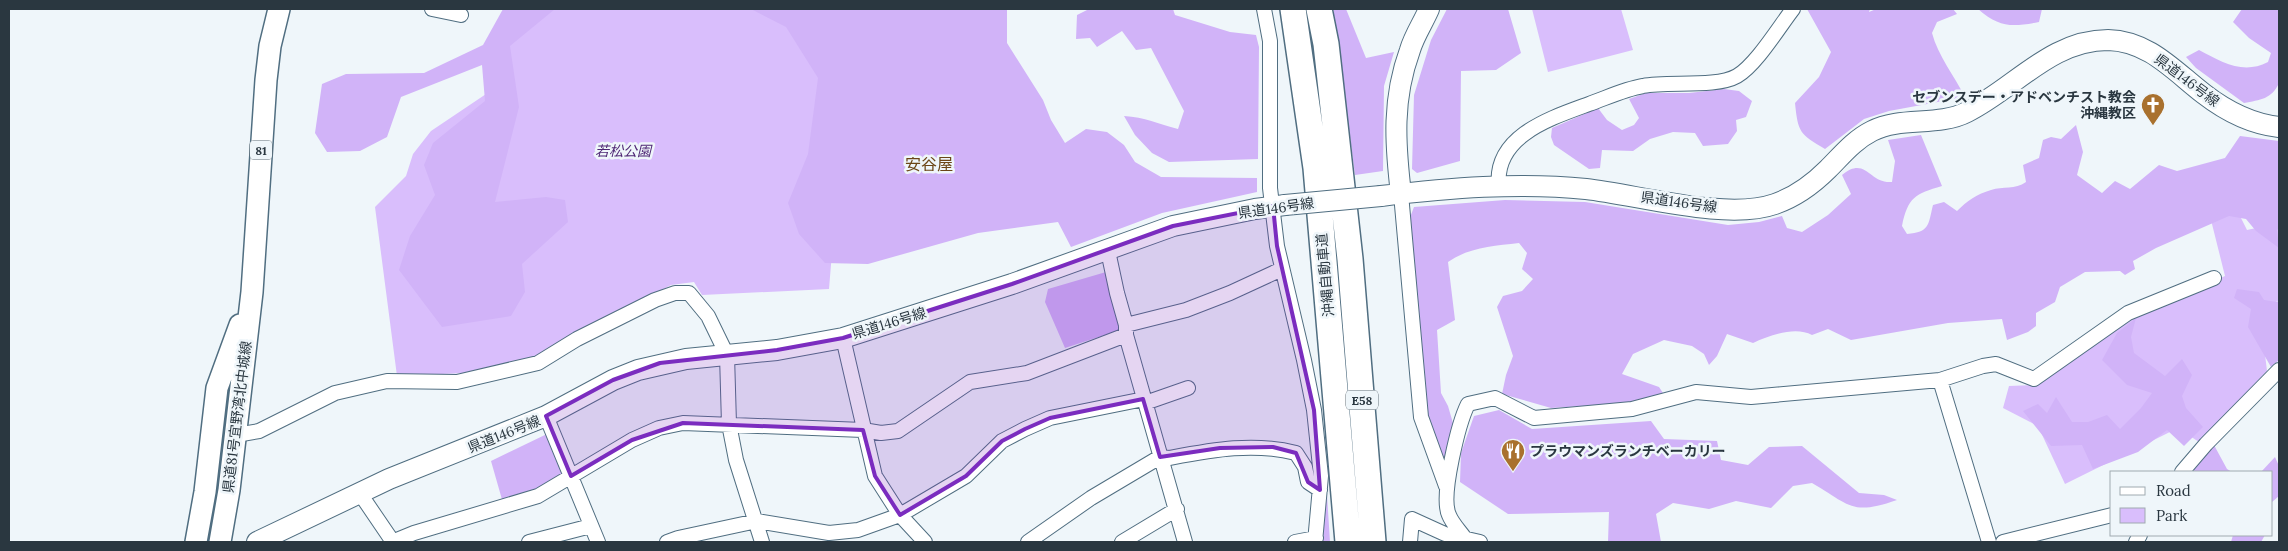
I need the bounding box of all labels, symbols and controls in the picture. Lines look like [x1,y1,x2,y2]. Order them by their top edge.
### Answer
street label: 県道146号線 [2151,50,2223,110]
place label: セブンスデー・アドベンチスト教会 沖縄教区 [1912,88,2136,122]
church icon: セブンスデー・アドベンチスト教会 沖縄教区 [2140,92,2166,126]
road number: 81 [250,140,272,160]
park label: 若松公園 [595,142,653,160]
district label: 安谷屋 [905,154,953,174]
street label: 県道146号線 [1640,188,1718,216]
street label: 県道146号線 [1237,194,1315,222]
street label: 沖縄自動車道 [1312,232,1338,318]
street label: 県道146号線 [850,303,928,343]
street label: 県道81号宜野湾北中城線 [219,340,255,494]
road number: E58 [1346,390,1378,410]
street label: 県道146号線 [465,411,543,457]
restaurant icon: プラウマンズランチベーカリー [1500,438,1526,472]
place label: プラウマンズランチベーカリー [1530,442,1726,460]
legend [2110,471,2273,536]
text: Road [2156,481,2191,500]
text: Park [2156,506,2187,525]

